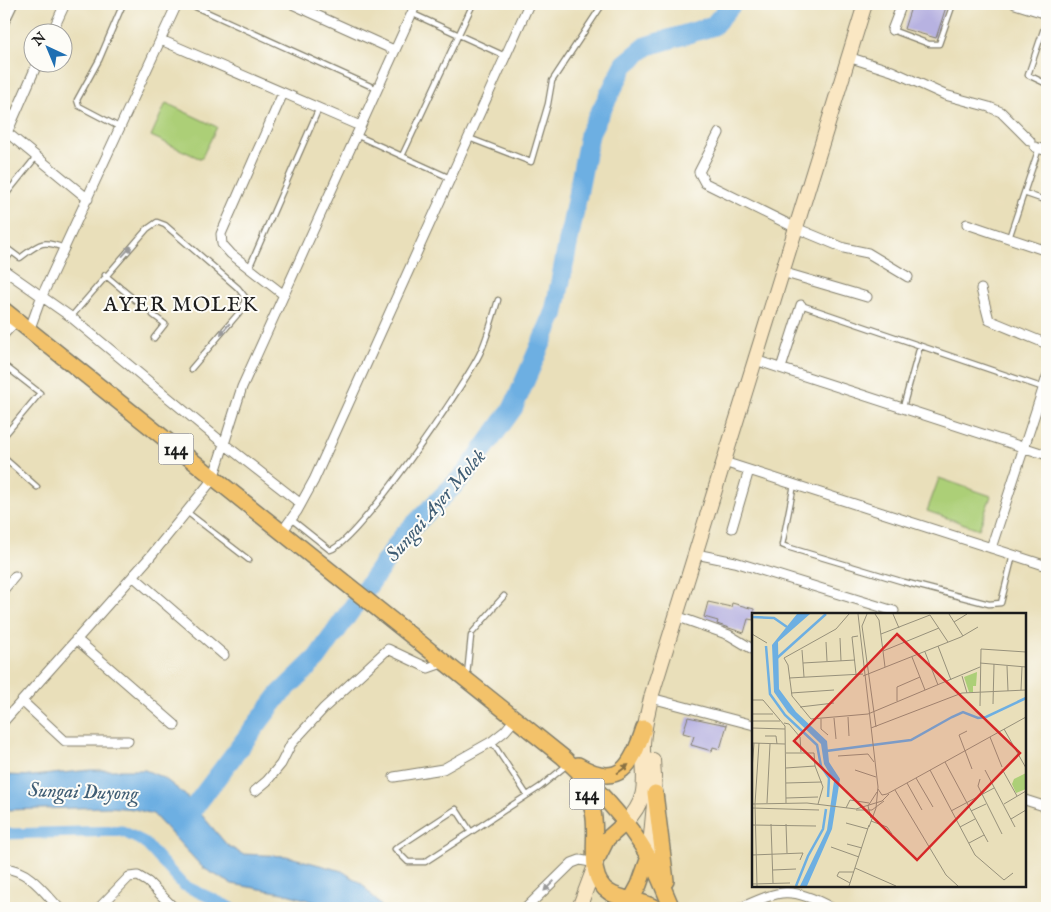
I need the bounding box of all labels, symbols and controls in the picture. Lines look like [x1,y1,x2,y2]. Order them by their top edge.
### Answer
north arrow [22,22,72,72]
text: N [28,29,50,51]
one-way arrow [121,246,133,258]
district label: AYER MOLEK [103,292,258,319]
one-way arrow [220,322,231,335]
road number: 144 [158,434,194,464]
water label: Sungai Ayer Molek [381,445,492,568]
inset map [752,613,1026,887]
one-way arrow [616,764,630,774]
water label: Sungai Duyong [27,778,140,808]
road number: 144 [570,779,604,810]
one-way arrow [543,880,555,892]

